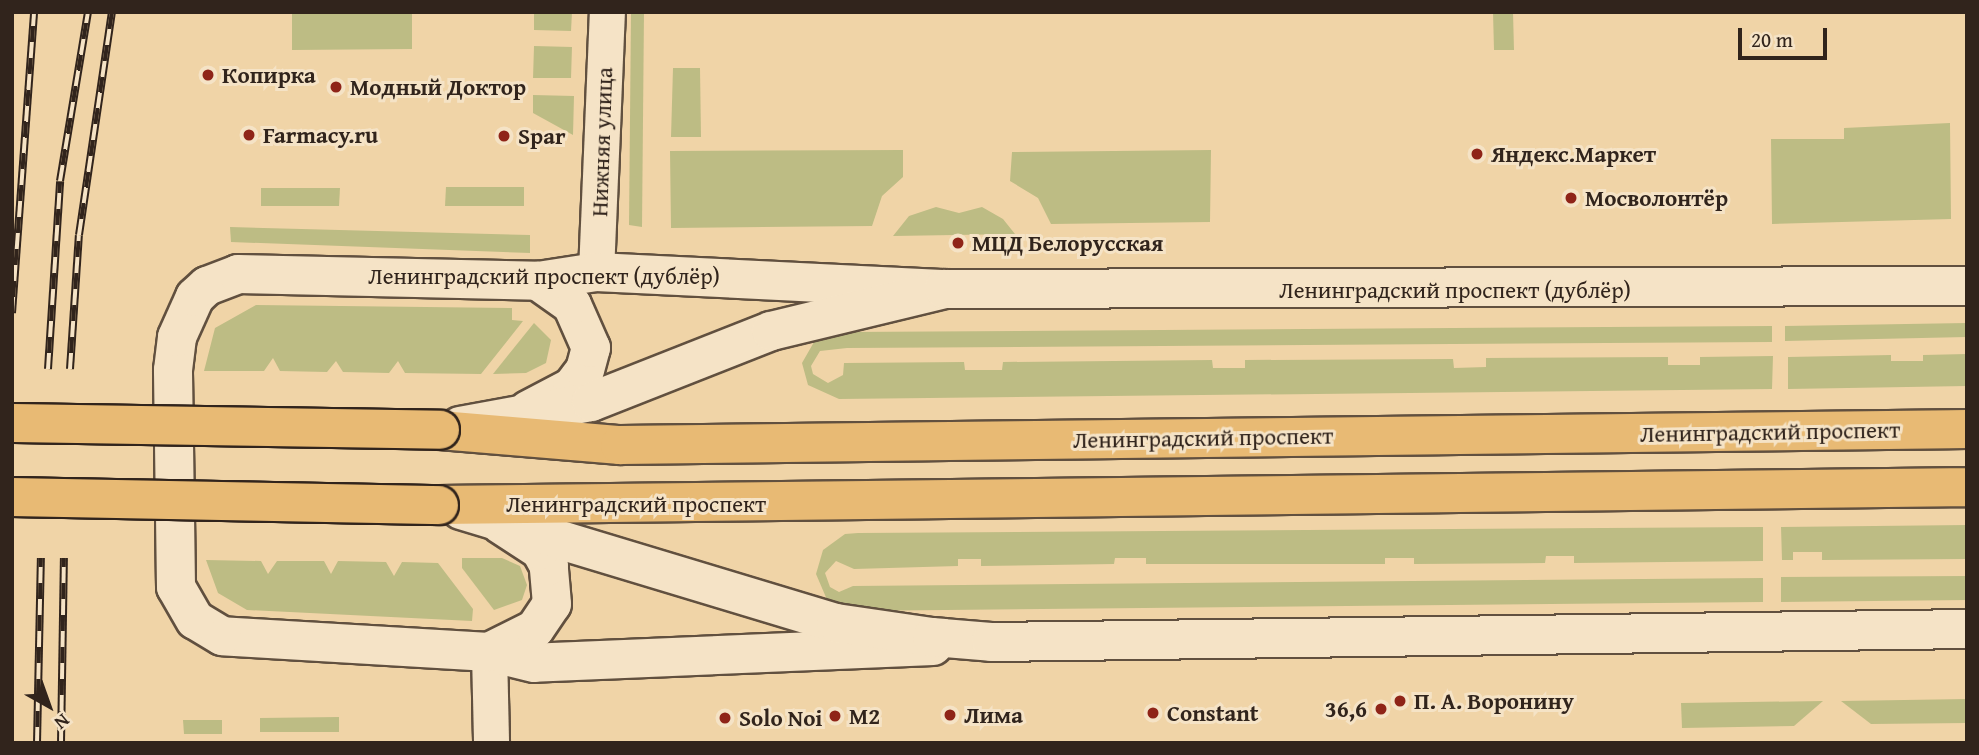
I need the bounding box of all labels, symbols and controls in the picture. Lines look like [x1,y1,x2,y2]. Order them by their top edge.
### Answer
scale bar [1741,14,1830,58]
text: 20 m [1751,24,1793,55]
place label: Копирка [222,61,316,89]
marker: Копирка [200,67,216,83]
street label: Нижняя улица [586,67,618,217]
place label: Модный Доктор [350,73,526,101]
marker: Модный Доктор [328,79,344,95]
place label: Farmacy.ru [263,121,378,149]
place label: Spar [518,122,566,150]
marker: Farmacy.ru [241,127,257,143]
marker: Spar [496,128,512,144]
place label: Яндекс.Маркет [1491,140,1656,168]
marker: Яндекс.Маркет [1469,146,1485,162]
place label: Мосволонтёр [1585,184,1728,212]
marker: Мосволонтёр [1563,190,1579,206]
place label: МЦД Белорусская [972,229,1163,257]
marker: МЦД Белорусская [950,235,966,251]
street label: Ленинградский проспект (дублёр) [368,262,720,290]
street label: Ленинградский проспект (дублёр) [1279,276,1631,304]
street label: Ленинградский проспект [1640,416,1900,448]
street label: Ленинградский проспект [1073,422,1333,454]
street label: Ленинградский проспект [506,490,766,518]
north arrow [14,671,84,741]
place label: П. А. Воронину [1414,687,1574,715]
marker: П. А. Воронину [1392,693,1408,709]
place label: 36,6 [1325,695,1367,723]
place label: Constant [1167,699,1259,727]
place label: Лима [964,701,1023,729]
marker: 36,6 [1373,701,1389,717]
place label: М2 [849,702,880,730]
place label: Solo Noi [739,704,822,732]
marker: Constant [1145,705,1161,721]
text: N [49,707,76,737]
marker: Лима [942,707,958,723]
marker: М2 [827,708,843,724]
marker: Solo Noi [717,710,733,726]

